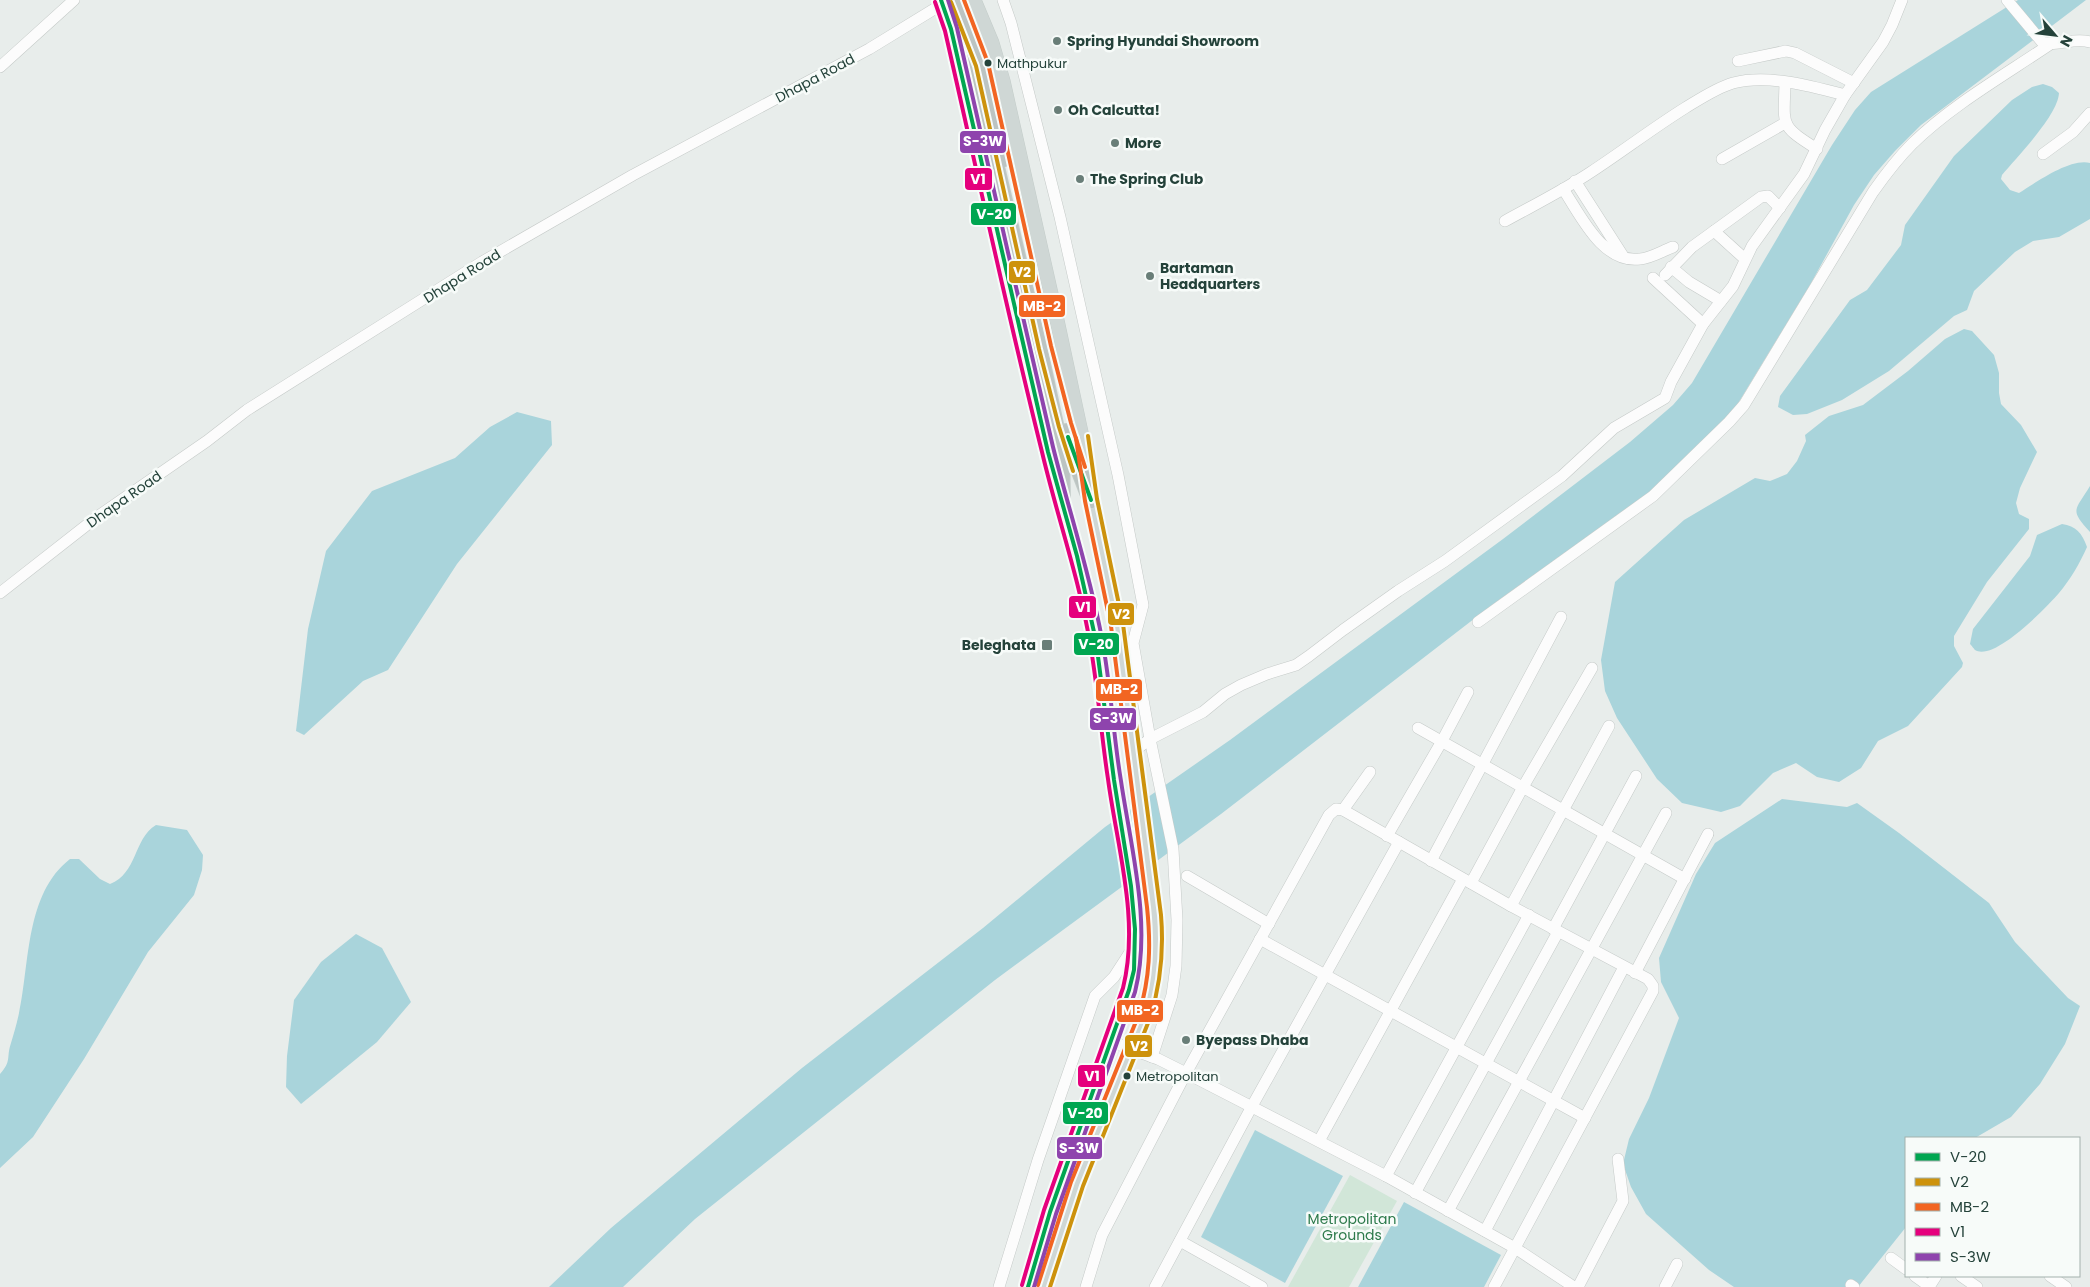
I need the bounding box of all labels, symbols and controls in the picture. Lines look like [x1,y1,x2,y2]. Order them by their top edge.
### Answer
north arrow [2030,10,2080,60]
place label: Spring Hyundai Showroom [1067,31,1259,51]
text: N [2055,32,2078,50]
marker: Spring Hyundai Showroom [1051,35,1063,47]
street label: Dhapa Road [772,49,858,107]
place label: Mathpukur [997,54,1067,73]
marker: Mathpukur [983,58,993,68]
place label: Oh Calcutta! [1068,100,1160,120]
marker: Oh Calcutta! [1052,104,1064,116]
line badge: S-3W [959,130,1007,154]
text: S-3W [963,131,1003,151]
place label: More [1125,133,1162,153]
marker: More [1109,137,1121,149]
line badge: V1 [964,167,993,191]
text: V1 [970,169,986,189]
place label: The Spring Club [1090,169,1204,189]
marker: The Spring Club [1074,173,1086,185]
line badge: V-20 [970,202,1017,226]
text: V-20 [976,204,1012,224]
street label: Dhapa Road [420,244,504,308]
place label: Bartaman Headquarters [1160,258,1261,294]
line badge: V2 [1008,260,1036,284]
text: V2 [1013,262,1031,282]
marker: Bartaman Headquarters [1144,270,1156,282]
line badge: MB-2 [1018,294,1066,318]
text: MB-2 [1023,296,1061,316]
street label: Dhapa Road [82,466,166,532]
line badge: V1 [1068,595,1097,619]
text: V1 [1075,597,1091,617]
line badge: V2 [1107,602,1135,626]
text: V2 [1112,604,1130,624]
line badge: V-20 [1073,632,1120,656]
text: V-20 [1078,634,1114,654]
place label: Beleghata [962,635,1036,655]
marker: Beleghata [1040,638,1054,652]
line badge: MB-2 [1095,678,1143,702]
text: MB-2 [1100,679,1138,699]
line badge: S-3W [1089,707,1137,731]
text: S-3W [1093,708,1133,728]
line badge: MB-2 [1116,999,1164,1023]
text: MB-2 [1121,1000,1159,1020]
place label: Byepass Dhaba [1196,1030,1308,1050]
line badge: V2 [1124,1034,1153,1058]
marker: Byepass Dhaba [1180,1034,1192,1046]
text: V2 [1130,1036,1148,1056]
line badge: V1 [1077,1064,1106,1088]
text: V1 [1084,1066,1100,1086]
place label: Metropolitan [1136,1067,1219,1086]
marker: Metropolitan [1122,1071,1132,1081]
line badge: V-20 [1062,1101,1109,1125]
text: V-20 [1067,1103,1103,1123]
line badge: S-3W [1056,1136,1103,1160]
legend [1905,1137,2080,1277]
text: S-3W [1059,1138,1099,1158]
text: V-20 [1950,1146,1986,1167]
text: V2 [1950,1171,1969,1192]
text: MB-2 [1950,1196,1989,1217]
park label: Metropolitan Grounds [1308,1209,1396,1245]
text: V1 [1950,1221,1965,1242]
text: S-3W [1950,1246,1991,1267]

